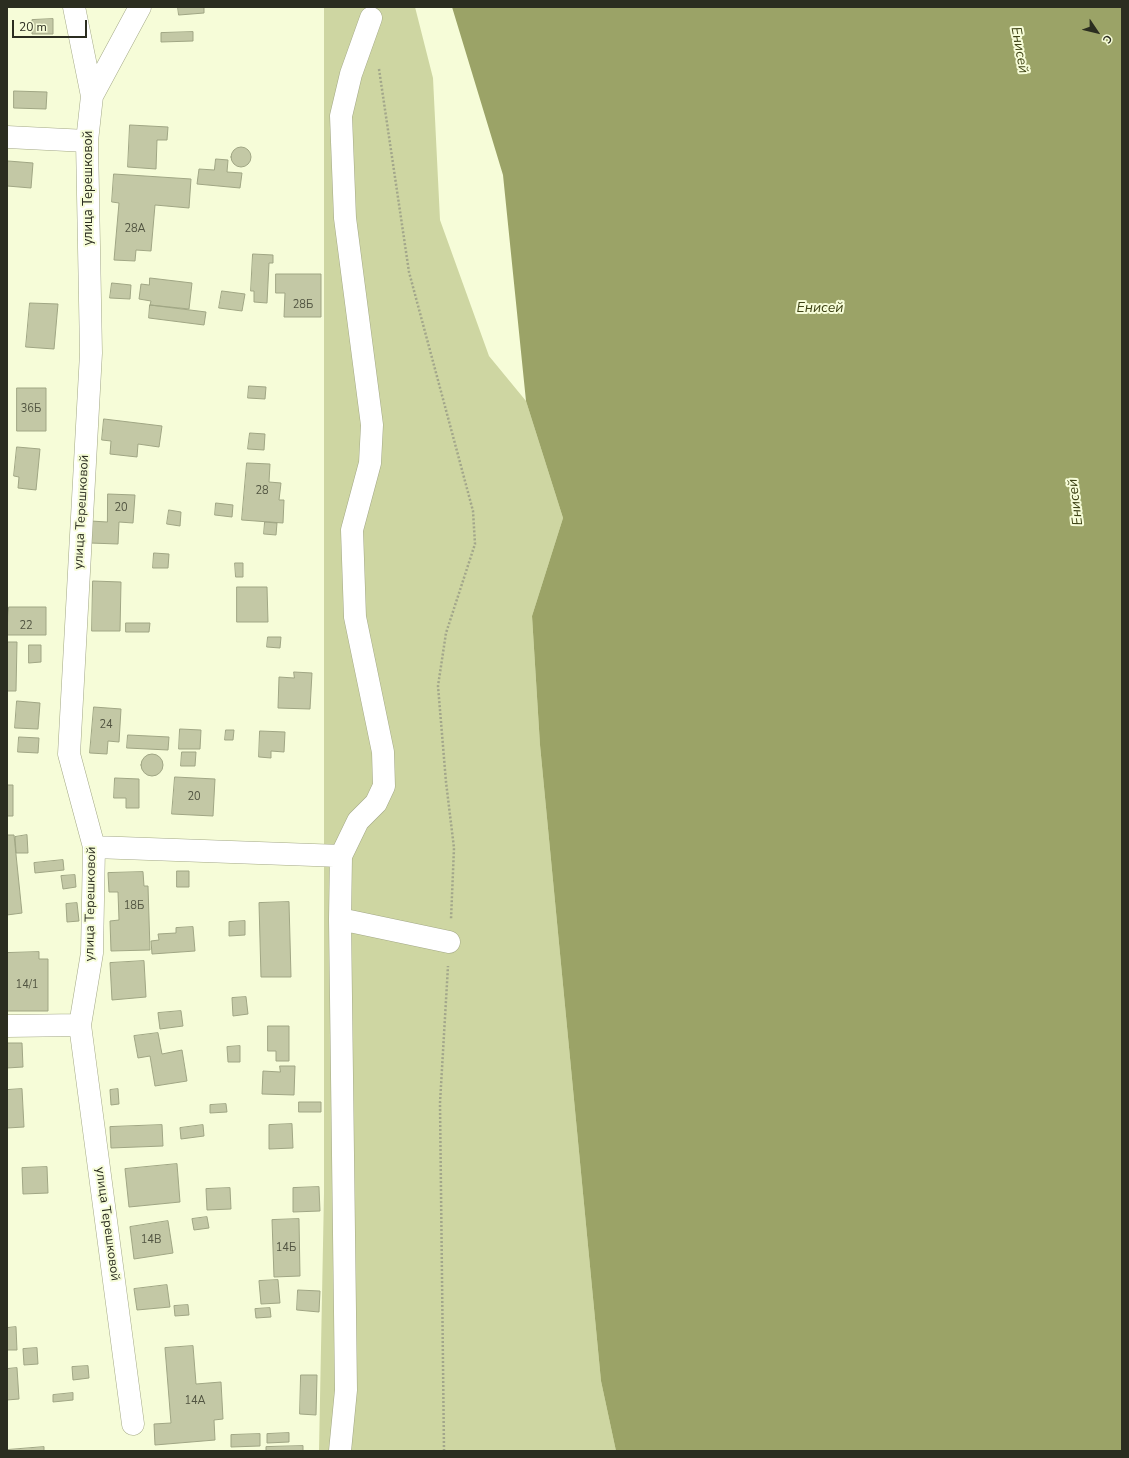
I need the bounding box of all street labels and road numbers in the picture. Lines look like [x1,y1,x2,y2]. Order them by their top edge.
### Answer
street label: улица Терешковой [81,131,97,245]
street label: улица Терешковой [71,454,93,570]
street label: улица Терешковой [82,846,100,962]
street label: улица Терешковой [91,1166,123,1282]

